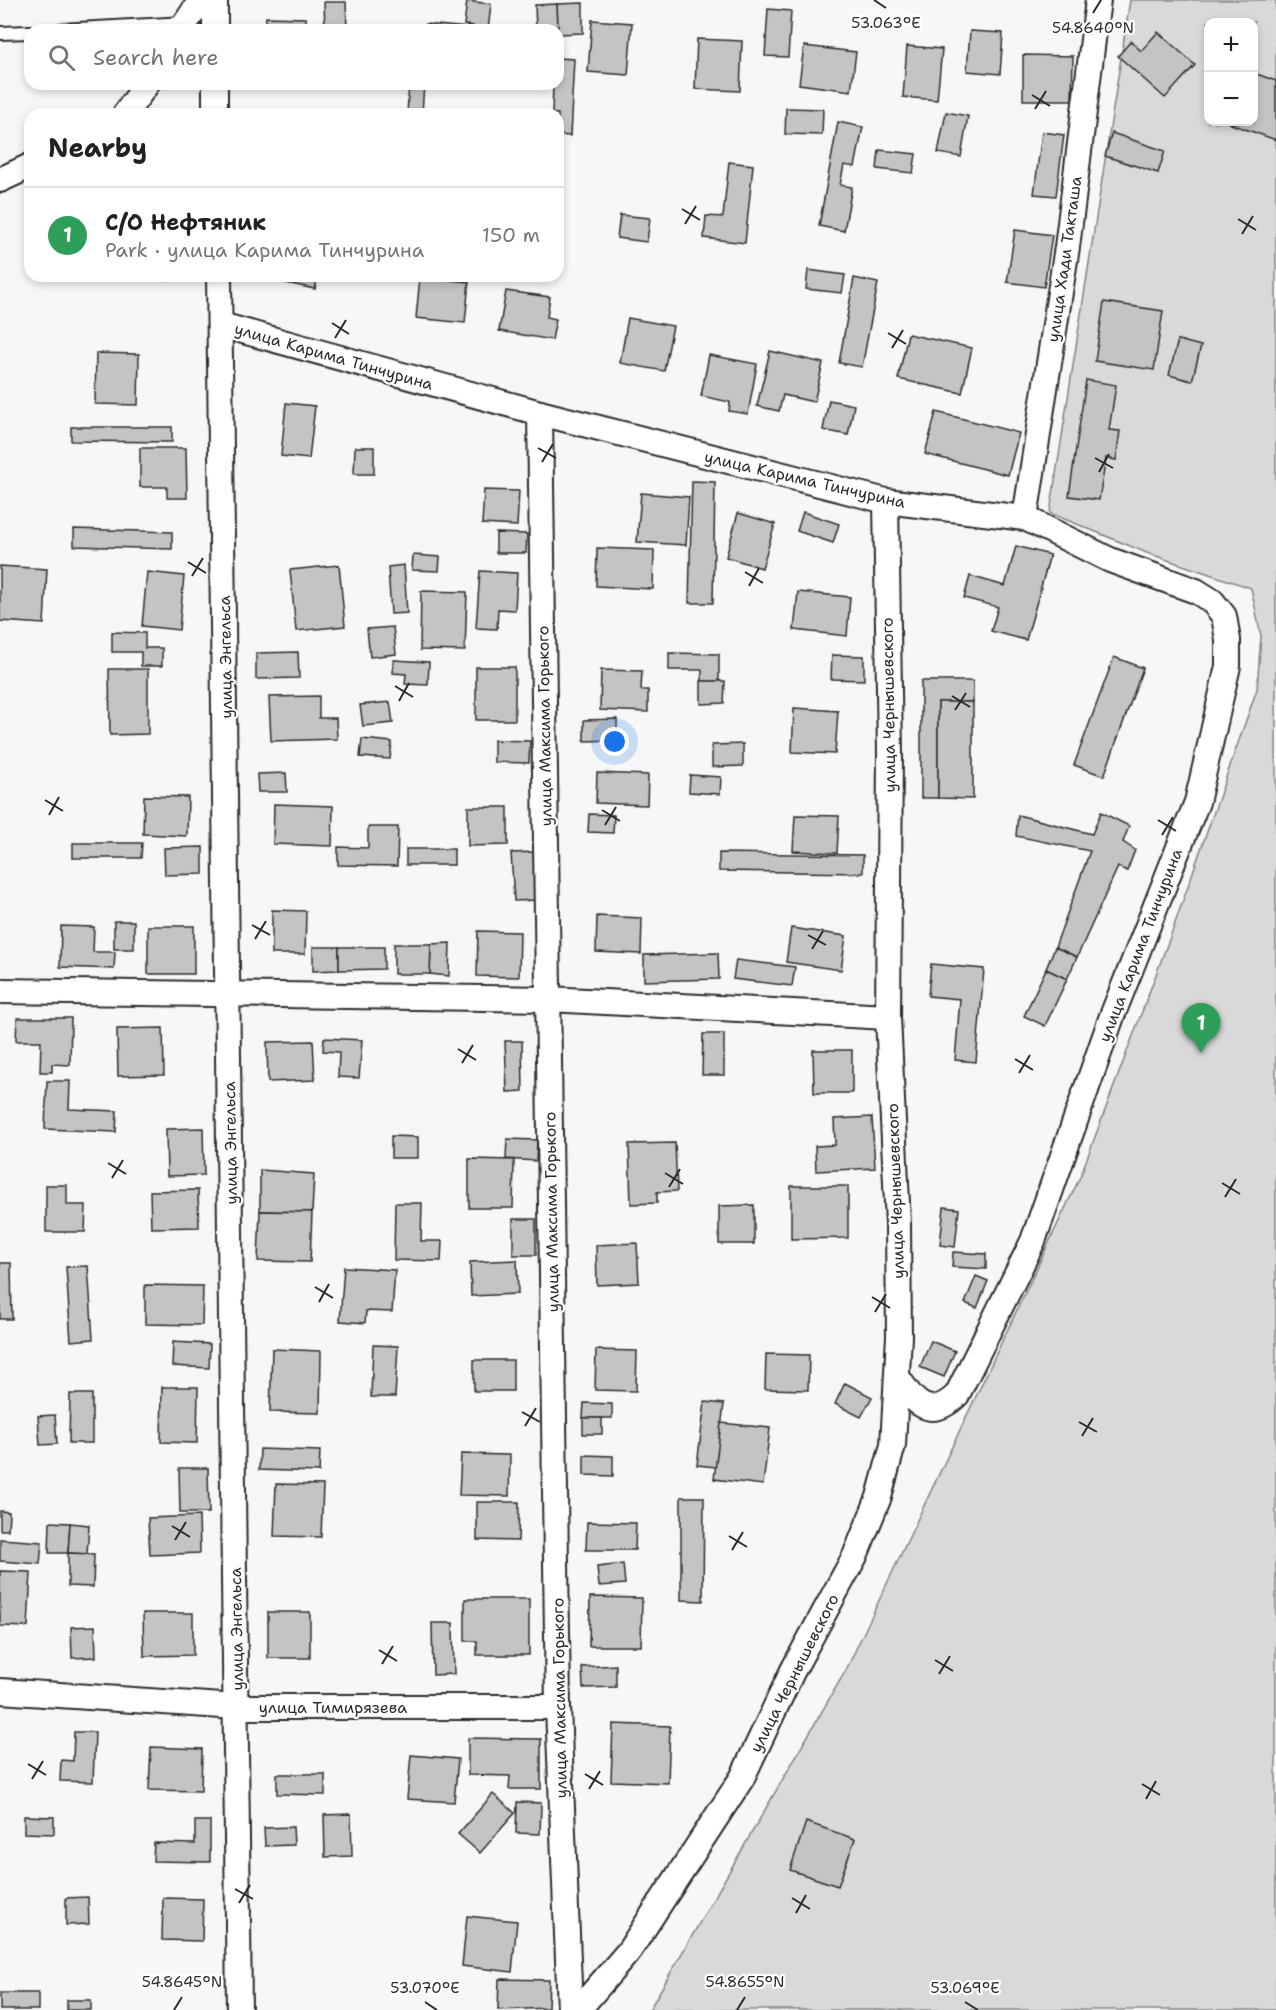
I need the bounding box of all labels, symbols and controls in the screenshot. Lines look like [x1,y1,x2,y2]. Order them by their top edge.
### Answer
text: 53.063°E [851,13,921,33]
text: 54.8640°N [1052,18,1134,38]
map controls [1204,18,1258,126]
button: + [1204,18,1258,72]
search box [24,24,564,90]
icon: search [45,41,78,74]
text: Search here [93,43,219,72]
button: − [1204,72,1258,126]
text: Nearby [48,130,147,165]
street label: улица Хади Такташа [1042,175,1087,344]
text: С/О Нефтяник [105,208,266,237]
text: 1 [63,222,72,248]
text: 150 m [482,222,540,248]
text: Park · улица Карима Тинчурина [105,237,424,263]
street label: улица Карима Тинчурина [232,318,436,395]
street label: улица Карима Тинчурина [702,446,907,513]
street label: улица Энгельса [214,595,237,719]
street label: улица Чернышевского [876,617,901,793]
street label: улица Максима Горького [532,626,557,826]
your location [600,727,629,756]
street label: улица Карима Тинчурина [1094,845,1187,1045]
pin: 1 [1182,1004,1220,1053]
street label: улица Энгельса [219,1081,242,1205]
street label: улица Чернышевского [882,1103,909,1279]
street label: улица Максима Горького [539,1112,564,1312]
street label: улица Энгельса [225,1567,248,1691]
street label: улица Чернышевского [745,1590,844,1756]
street label: улица Максима Горького [547,1598,572,1798]
street label: улица Тимирязева [259,1697,407,1718]
text: 54.8645°N [142,1972,222,1992]
text: 54.8655°N [705,1972,785,1992]
text: 53.070°E [390,1978,460,1998]
text: 53.069°E [930,1978,1000,1998]

